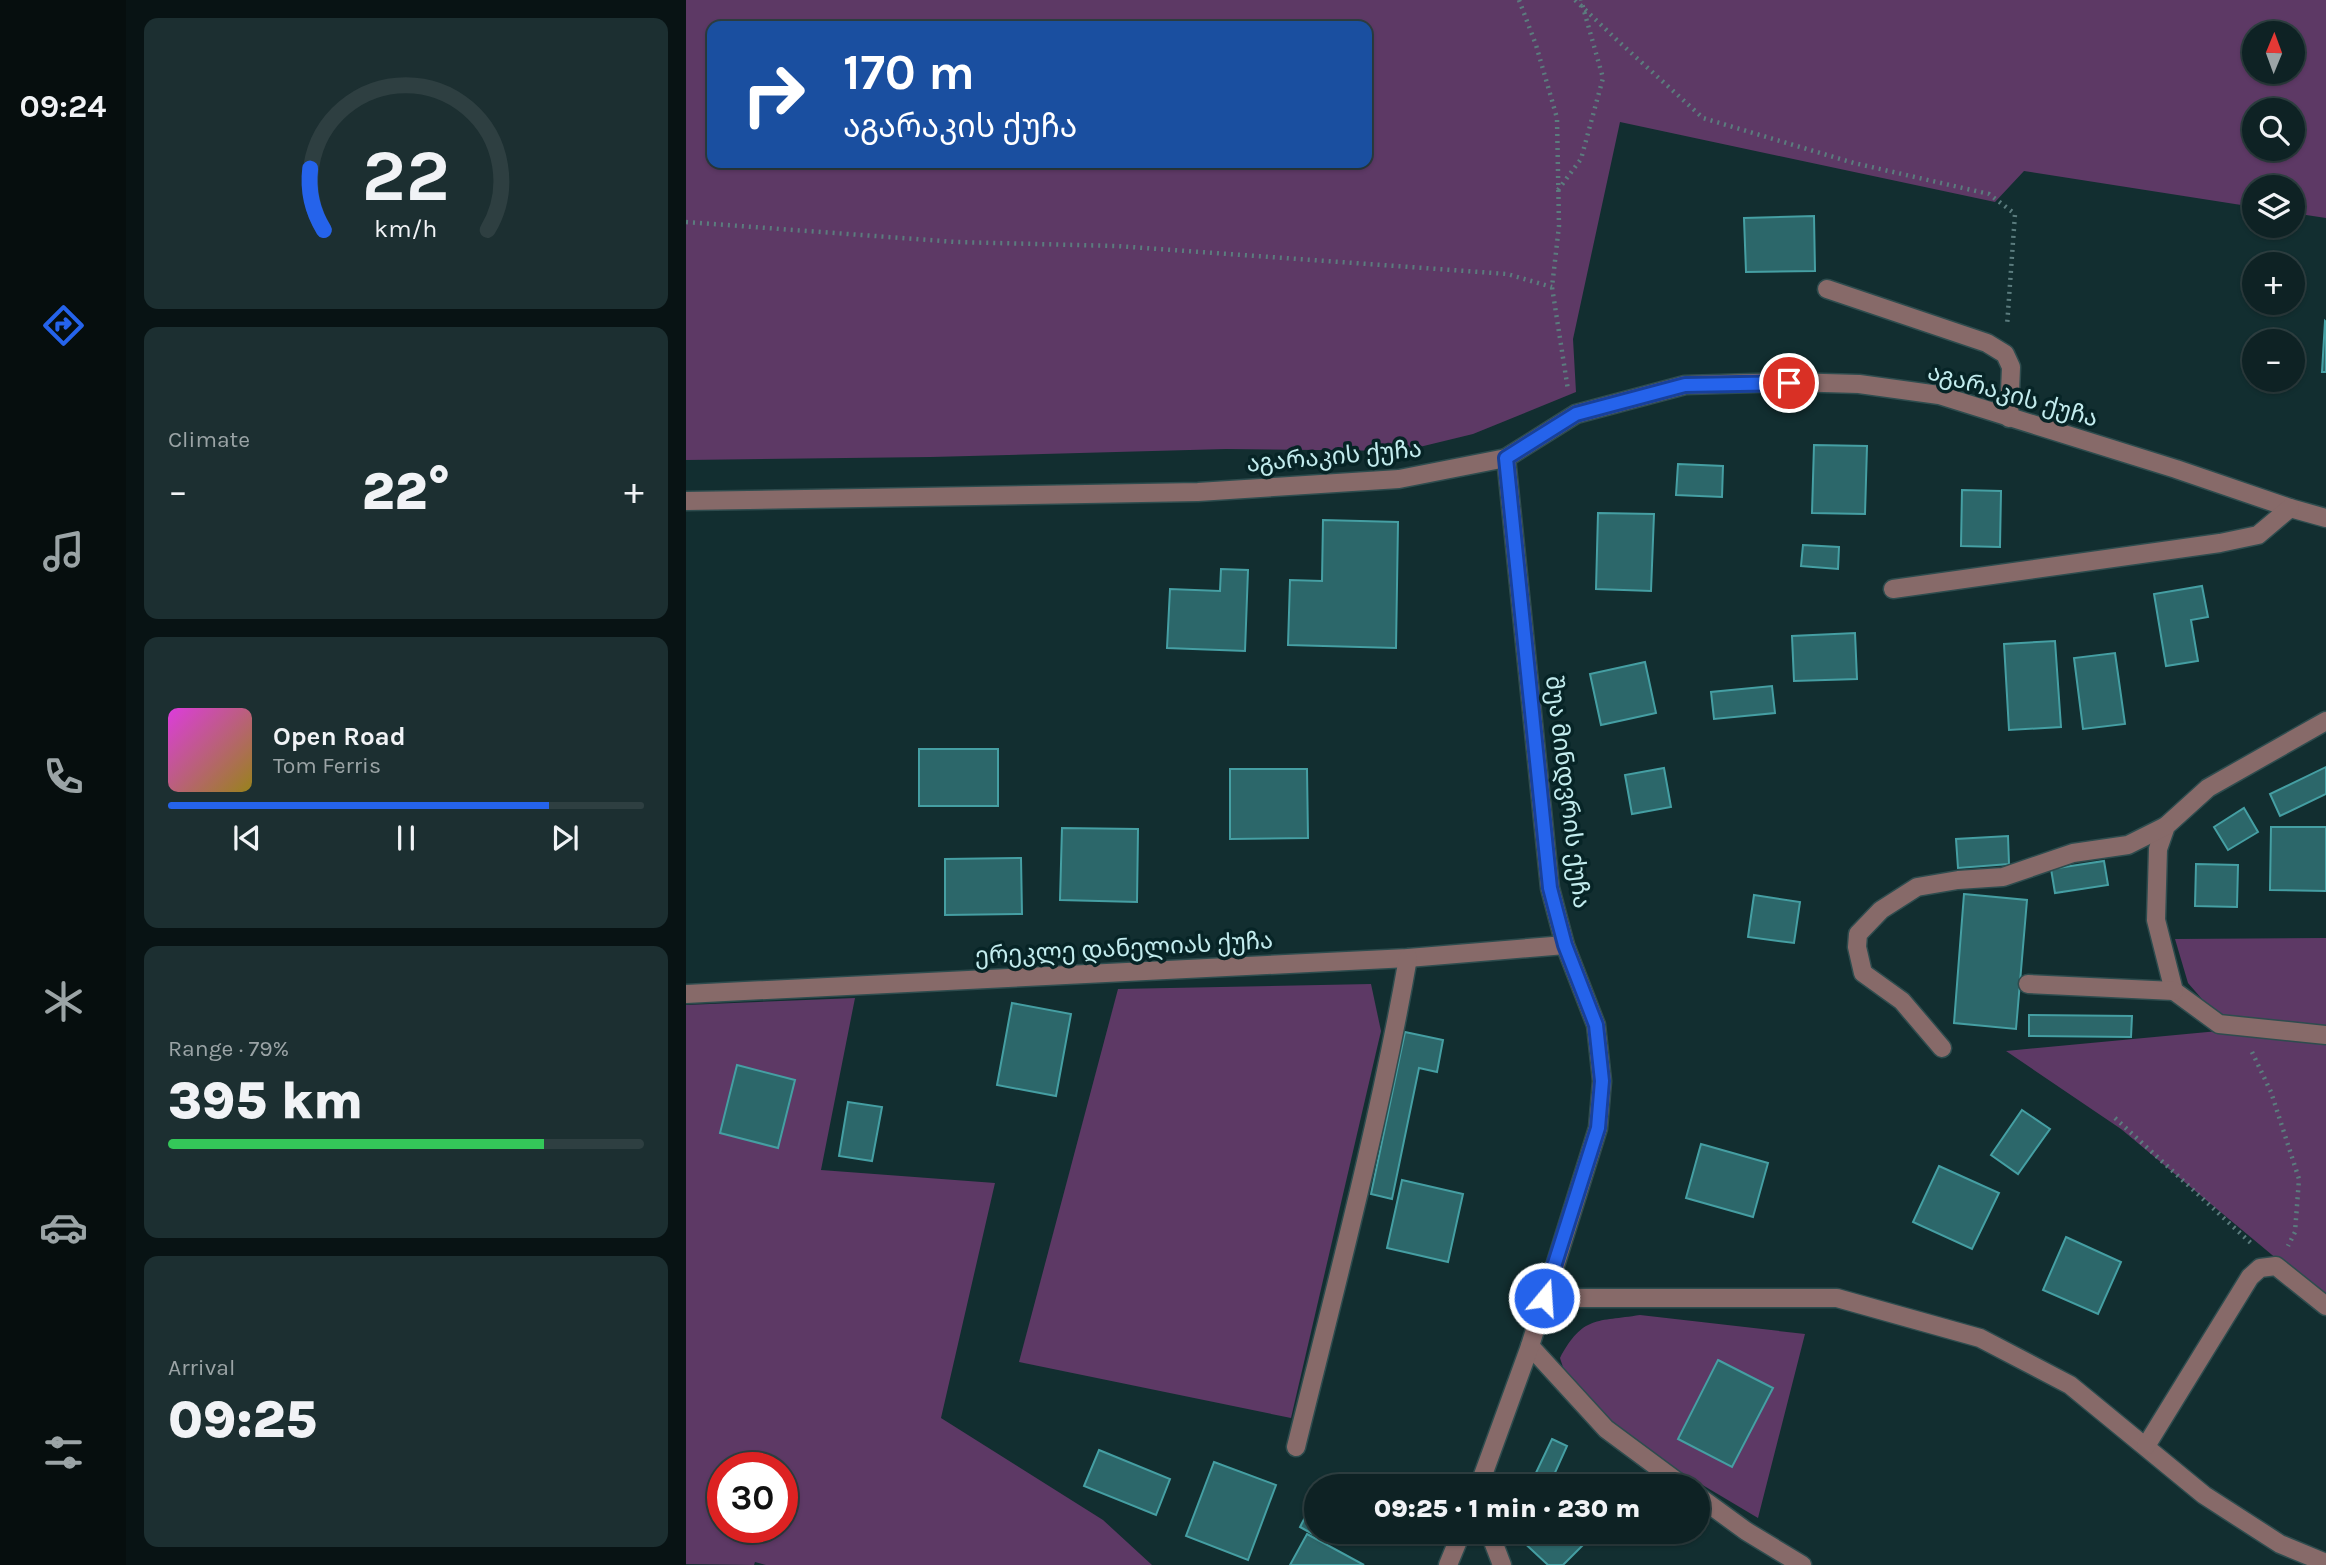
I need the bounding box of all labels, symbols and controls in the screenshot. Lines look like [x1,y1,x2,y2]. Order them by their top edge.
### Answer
north arrow [2242,21,2305,84]
map controls [2242,21,2305,392]
text: 170 m [843,44,975,101]
icon: right [728,49,819,140]
text: 09:24 [20,88,106,125]
button: search [2242,98,2305,161]
text: აგარაკის ქუჩა [843,108,1077,145]
text: 22 [362,133,450,218]
button: layers [2242,175,2305,238]
text: km/h [374,214,438,243]
button: + [2242,252,2305,315]
icon: directions [39,301,88,350]
button: − [2242,329,2305,392]
pin [1759,353,1819,413]
street label: აგარაკის ქუჩა [1925,357,2101,433]
icon: arrive [1770,364,1808,402]
text: Climate [168,426,250,453]
street label: აგარაკის ქუჩა [1245,434,1423,478]
text: 22° [362,461,450,522]
text: − [168,469,188,514]
text: + [624,469,644,514]
icon: music [39,527,88,576]
street label: შუა მინდვრის ქუჩა [1540,674,1596,910]
text: Open Road [273,721,406,752]
icon: phone [39,752,88,801]
text: Tom Ferris [273,752,381,779]
icon: previous [228,819,266,857]
icon: pause [387,819,425,857]
icon: next [546,819,584,857]
street label: ერეკლე დანელიას ქუჩა [974,926,1274,970]
icon: climate [39,977,88,1026]
text: Range · 79% [168,1035,289,1062]
text: 395 km [168,1070,363,1131]
icon: car [39,1203,88,1252]
position arrow [1507,1261,1581,1335]
text: Arrival [168,1354,235,1381]
text: 09:25 [168,1389,317,1450]
icon: filters [39,1428,88,1477]
speed limit sign: 30 [707,1452,798,1543]
text: 09:25 · 1 min · 230 m [1374,1493,1640,1524]

